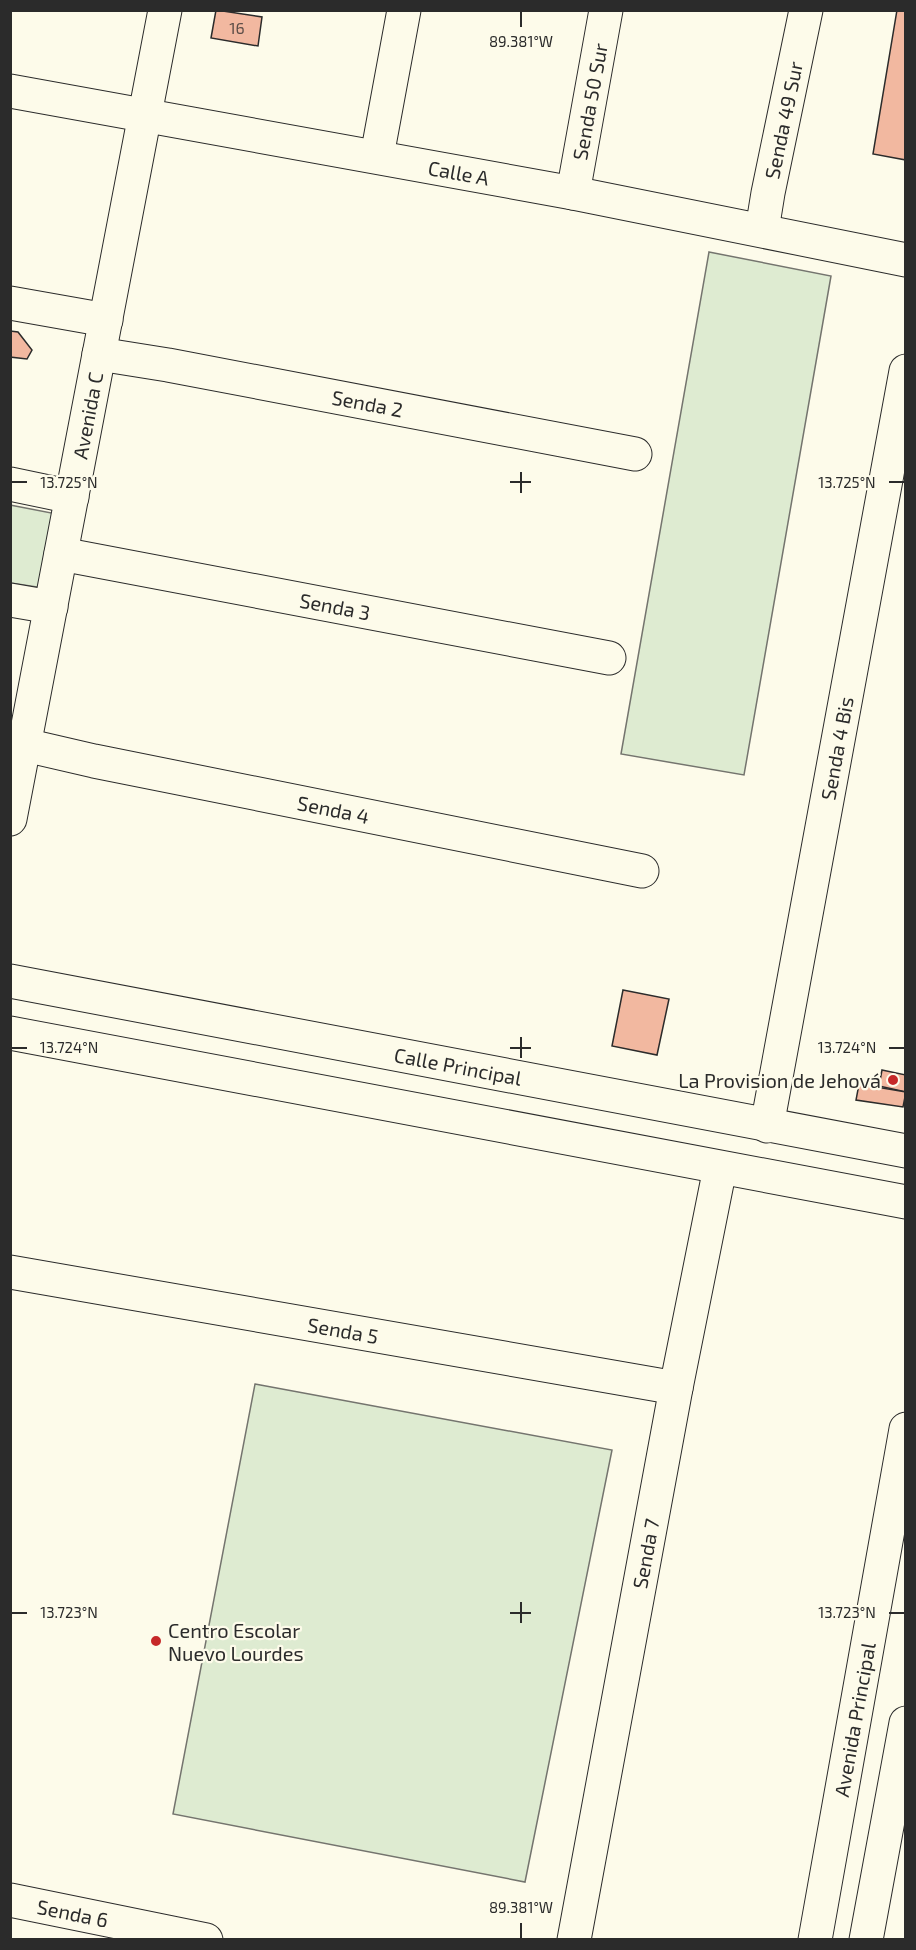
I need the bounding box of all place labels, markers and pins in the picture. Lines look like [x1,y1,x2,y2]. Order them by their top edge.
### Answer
place label: La Provision de Jehová [678,1068,881,1092]
marker: La Provision de Jehová [886,1073,900,1087]
place label: Centro Escolar Nuevo Lourdes [168,1618,304,1665]
marker: Centro Escolar Nuevo Lourdes [149,1634,163,1648]

